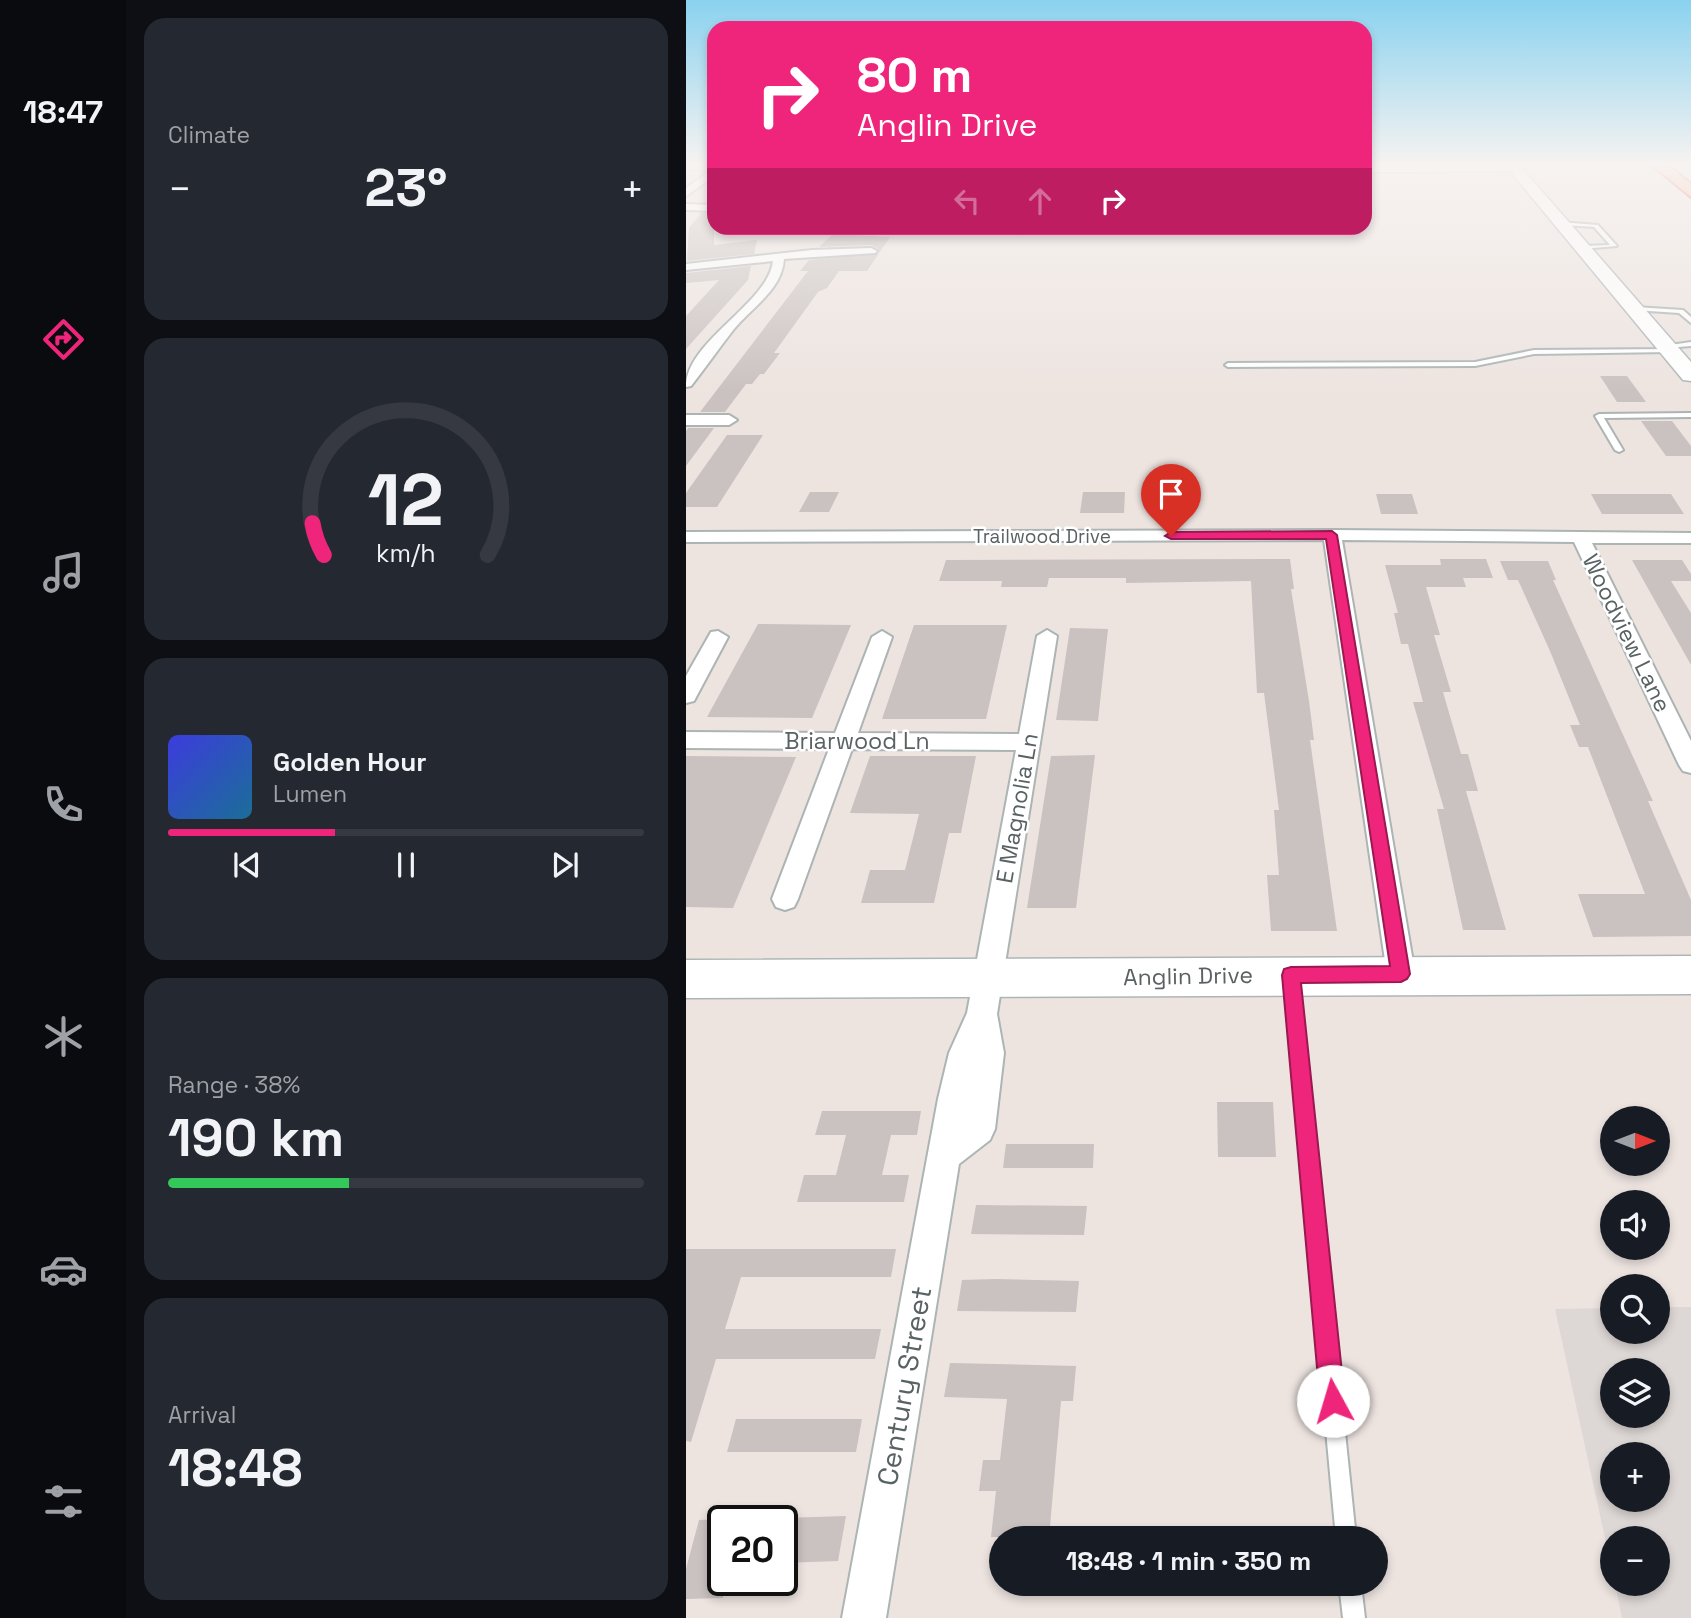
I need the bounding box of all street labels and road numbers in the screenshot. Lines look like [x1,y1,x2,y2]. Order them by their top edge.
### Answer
street label: Trailwood Drive [973,524,1111,549]
street label: Woodview Lane [1576,549,1678,717]
street label: Briarwood Ln [784,726,930,756]
street label: E Magnolia Ln [989,731,1045,885]
street label: Anglin Drive [1123,960,1253,992]
street label: Century Street [869,1284,939,1488]

